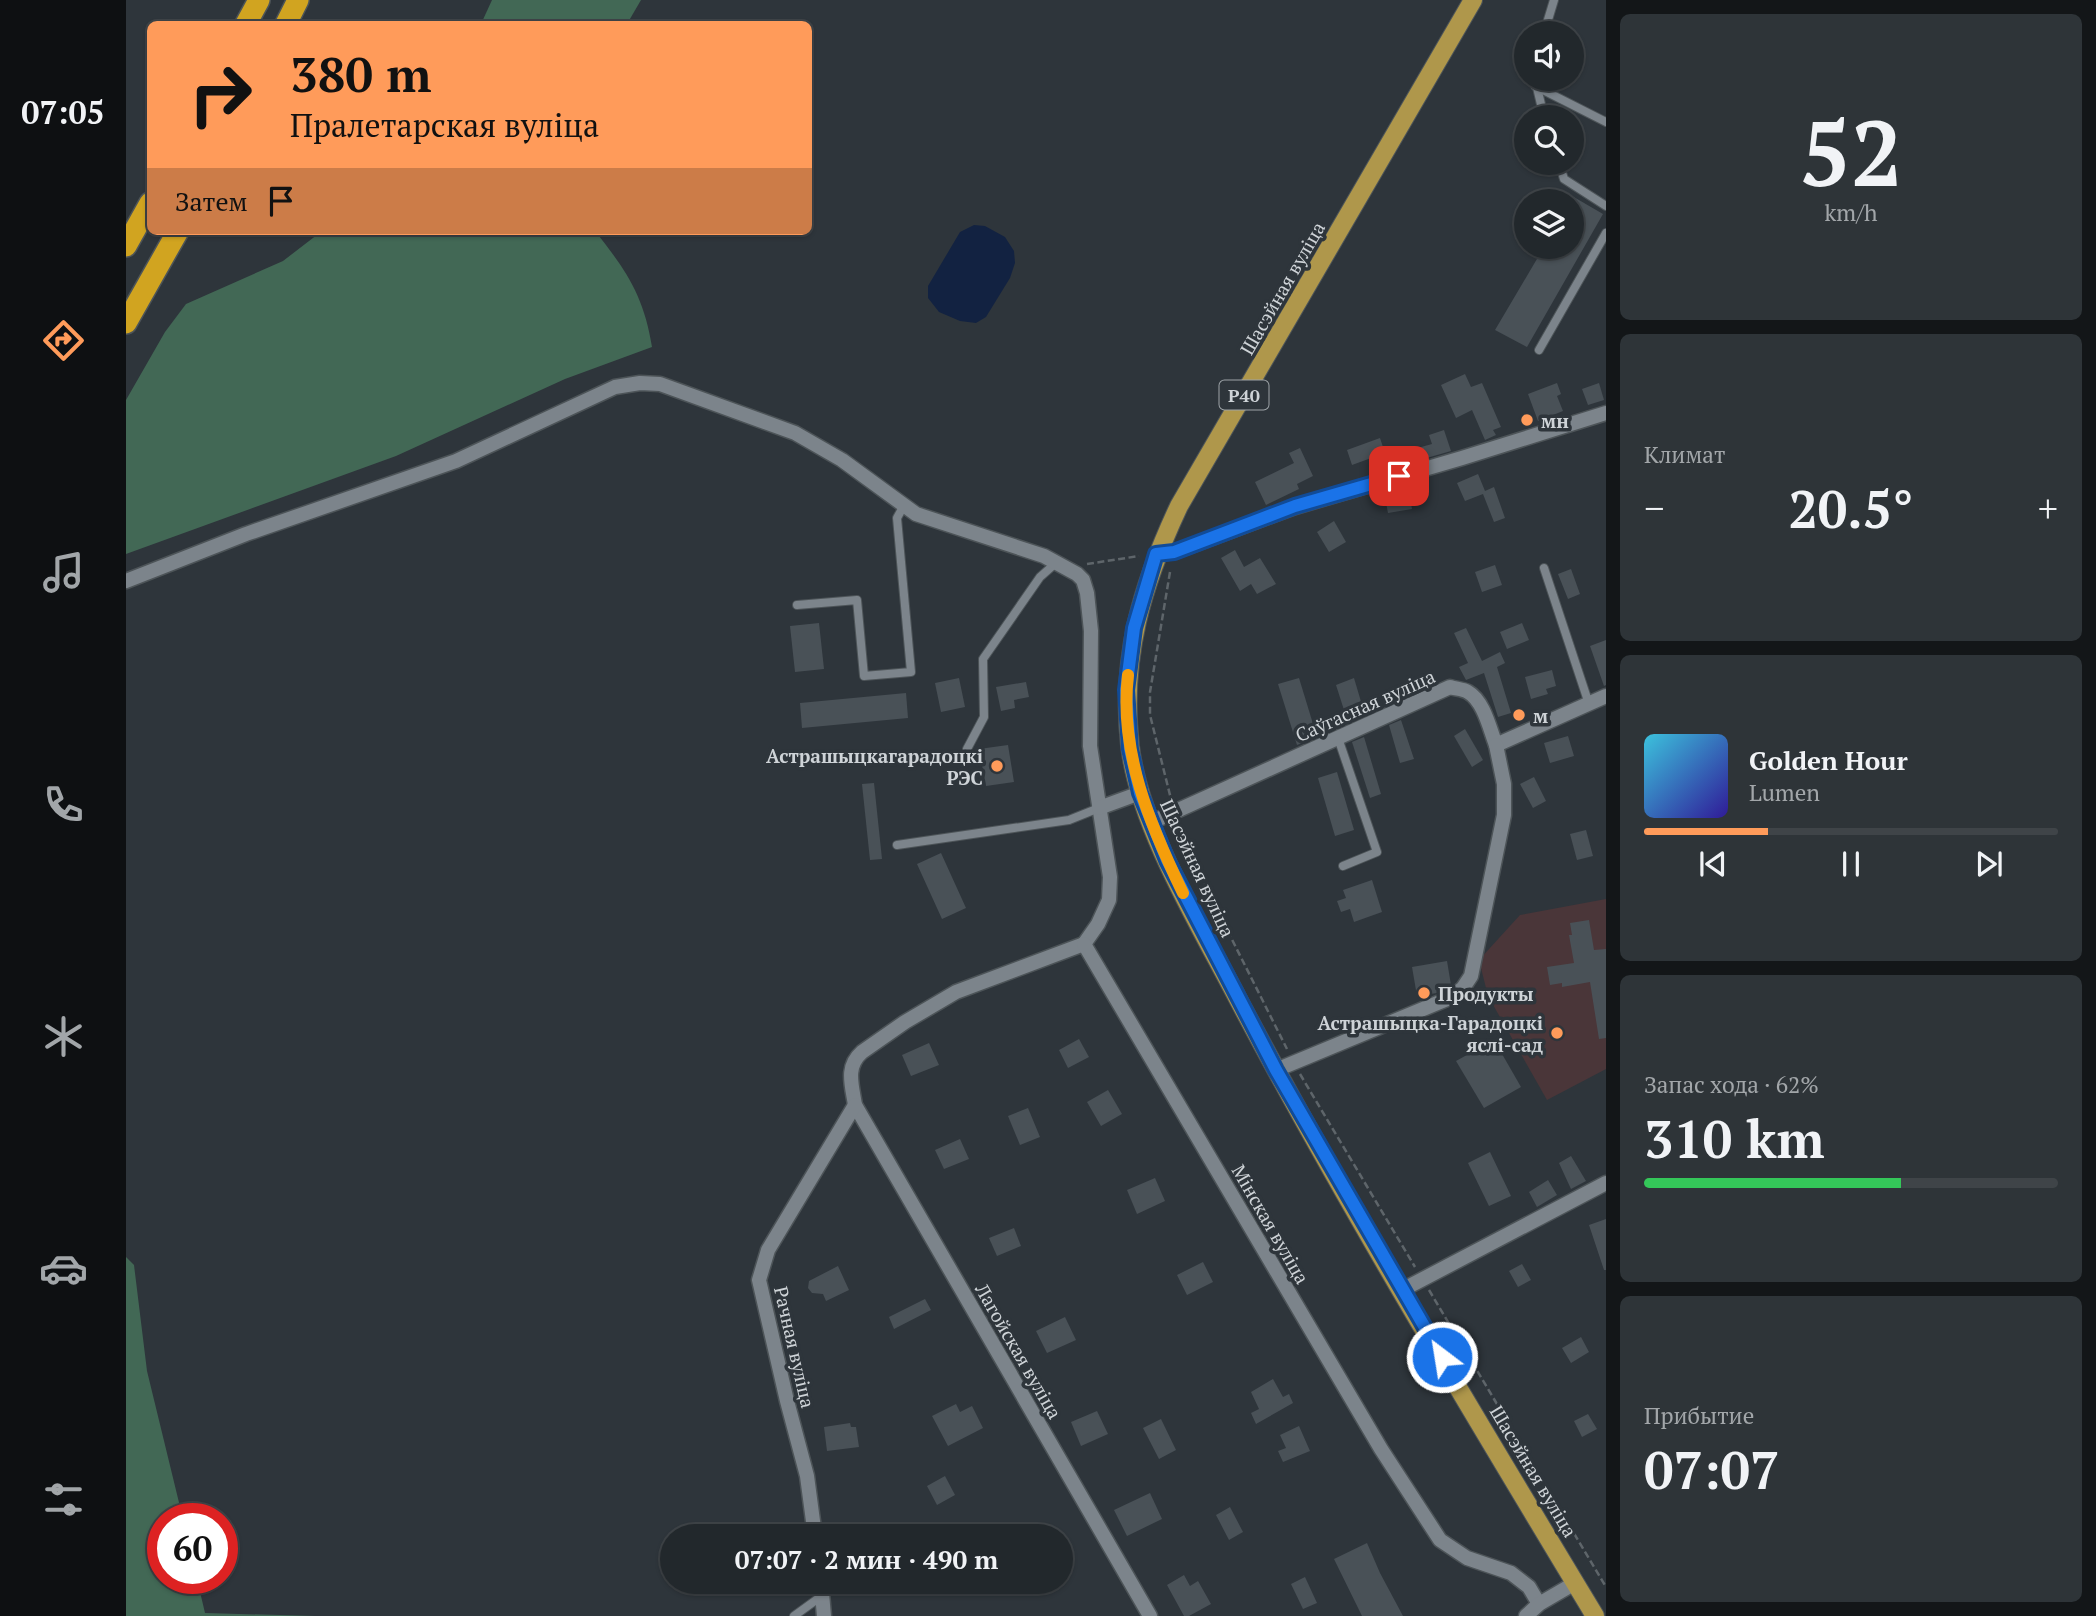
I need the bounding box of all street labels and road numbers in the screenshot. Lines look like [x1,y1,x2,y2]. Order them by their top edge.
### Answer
street label: Шасэйная вуліца [1234,217,1330,359]
road number: Р40 [1220,380,1268,410]
street label: Саўгасная вуліца [1291,663,1439,747]
street label: Шасэйная вуліца [1155,795,1241,941]
street label: Мінская вуліца [1227,1160,1315,1288]
street label: Лагойская вуліца [970,1278,1068,1424]
street label: Рачная вуліца [769,1284,821,1411]
street label: Шасэйная вуліца [1485,1400,1583,1542]

